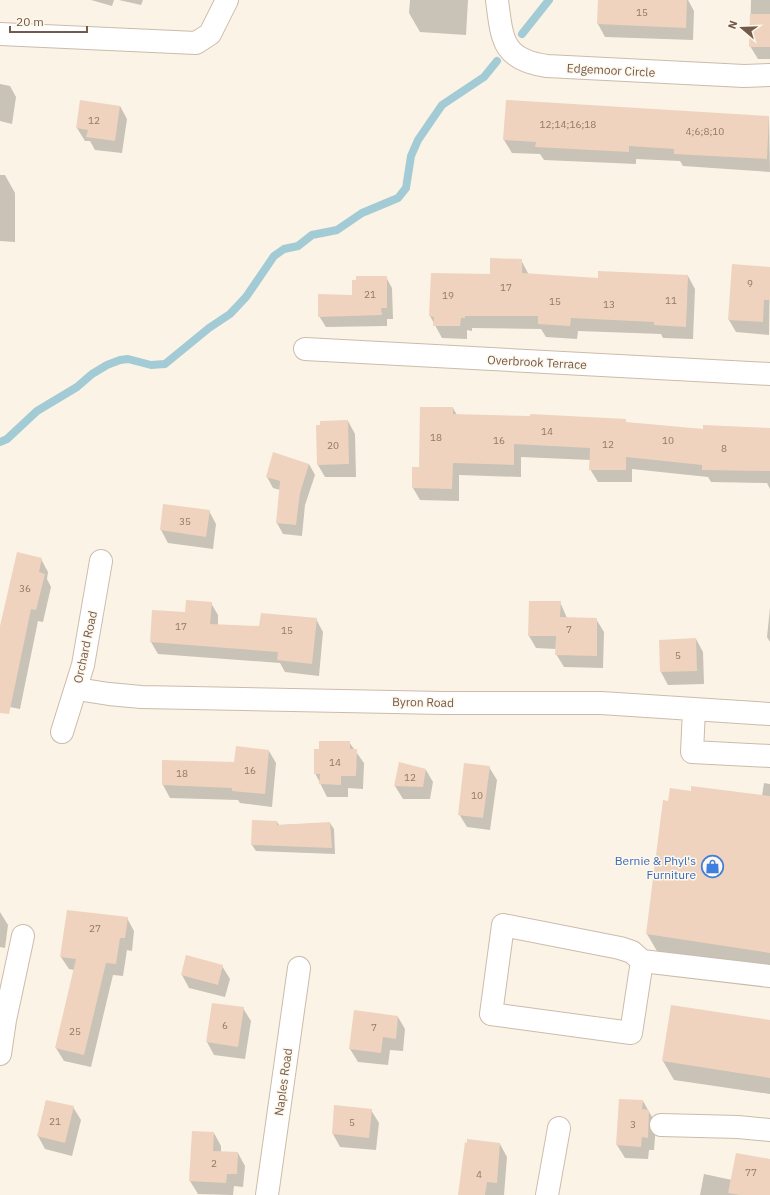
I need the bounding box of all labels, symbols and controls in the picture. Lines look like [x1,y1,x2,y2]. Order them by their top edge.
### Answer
house number: 15 [636,6,648,19]
scale bar [10,8,87,34]
north arrow [722,8,762,48]
text: 20 m [16,14,44,29]
text: N [725,19,740,31]
street label: Edgemoor Circle [566,60,656,80]
house number: 12 [88,114,100,127]
house number: 12;14;16;18 [540,118,596,131]
house number: 4;6;8;10 [686,125,724,138]
house number: 9 [747,277,753,290]
house number: 17 [500,281,512,294]
house number: 21 [364,288,376,301]
house number: 19 [442,289,454,302]
house number: 11 [665,294,677,307]
house number: 15 [549,295,561,308]
house number: 13 [603,298,615,311]
street label: Overbrook Terrace [487,352,588,372]
house number: 14 [541,425,553,438]
house number: 18 [430,431,442,444]
house number: 16 [493,434,505,447]
house number: 10 [662,434,674,447]
house number: 12 [602,438,614,451]
house number: 20 [327,439,339,452]
house number: 8 [721,442,727,455]
house number: 35 [179,515,191,528]
house number: 36 [19,582,31,595]
street label: Orchard Road [70,609,100,685]
house number: 17 [175,620,187,633]
house number: 7 [566,623,572,636]
house number: 15 [281,624,293,637]
house number: 5 [675,649,681,662]
street label: Byron Road [392,694,454,710]
house number: 14 [329,756,341,769]
house number: 16 [244,764,256,777]
house number: 18 [176,767,188,780]
house number: 12 [404,771,416,784]
house number: 10 [471,789,483,802]
place label: Bernie & Phyl's Furniture [615,853,696,882]
shop icon: Bernie & Phyl's Furniture [699,854,725,880]
house number: 27 [89,922,101,935]
house number: 6 [222,1019,228,1032]
house number: 7 [371,1021,377,1034]
house number: 25 [69,1025,81,1038]
street label: Naples Road [271,1047,295,1117]
house number: 21 [49,1115,61,1128]
house number: 5 [349,1116,355,1129]
house number: 3 [630,1118,636,1131]
house number: 2 [211,1157,217,1170]
house number: 77 [745,1166,757,1179]
house number: 4 [476,1168,482,1181]

